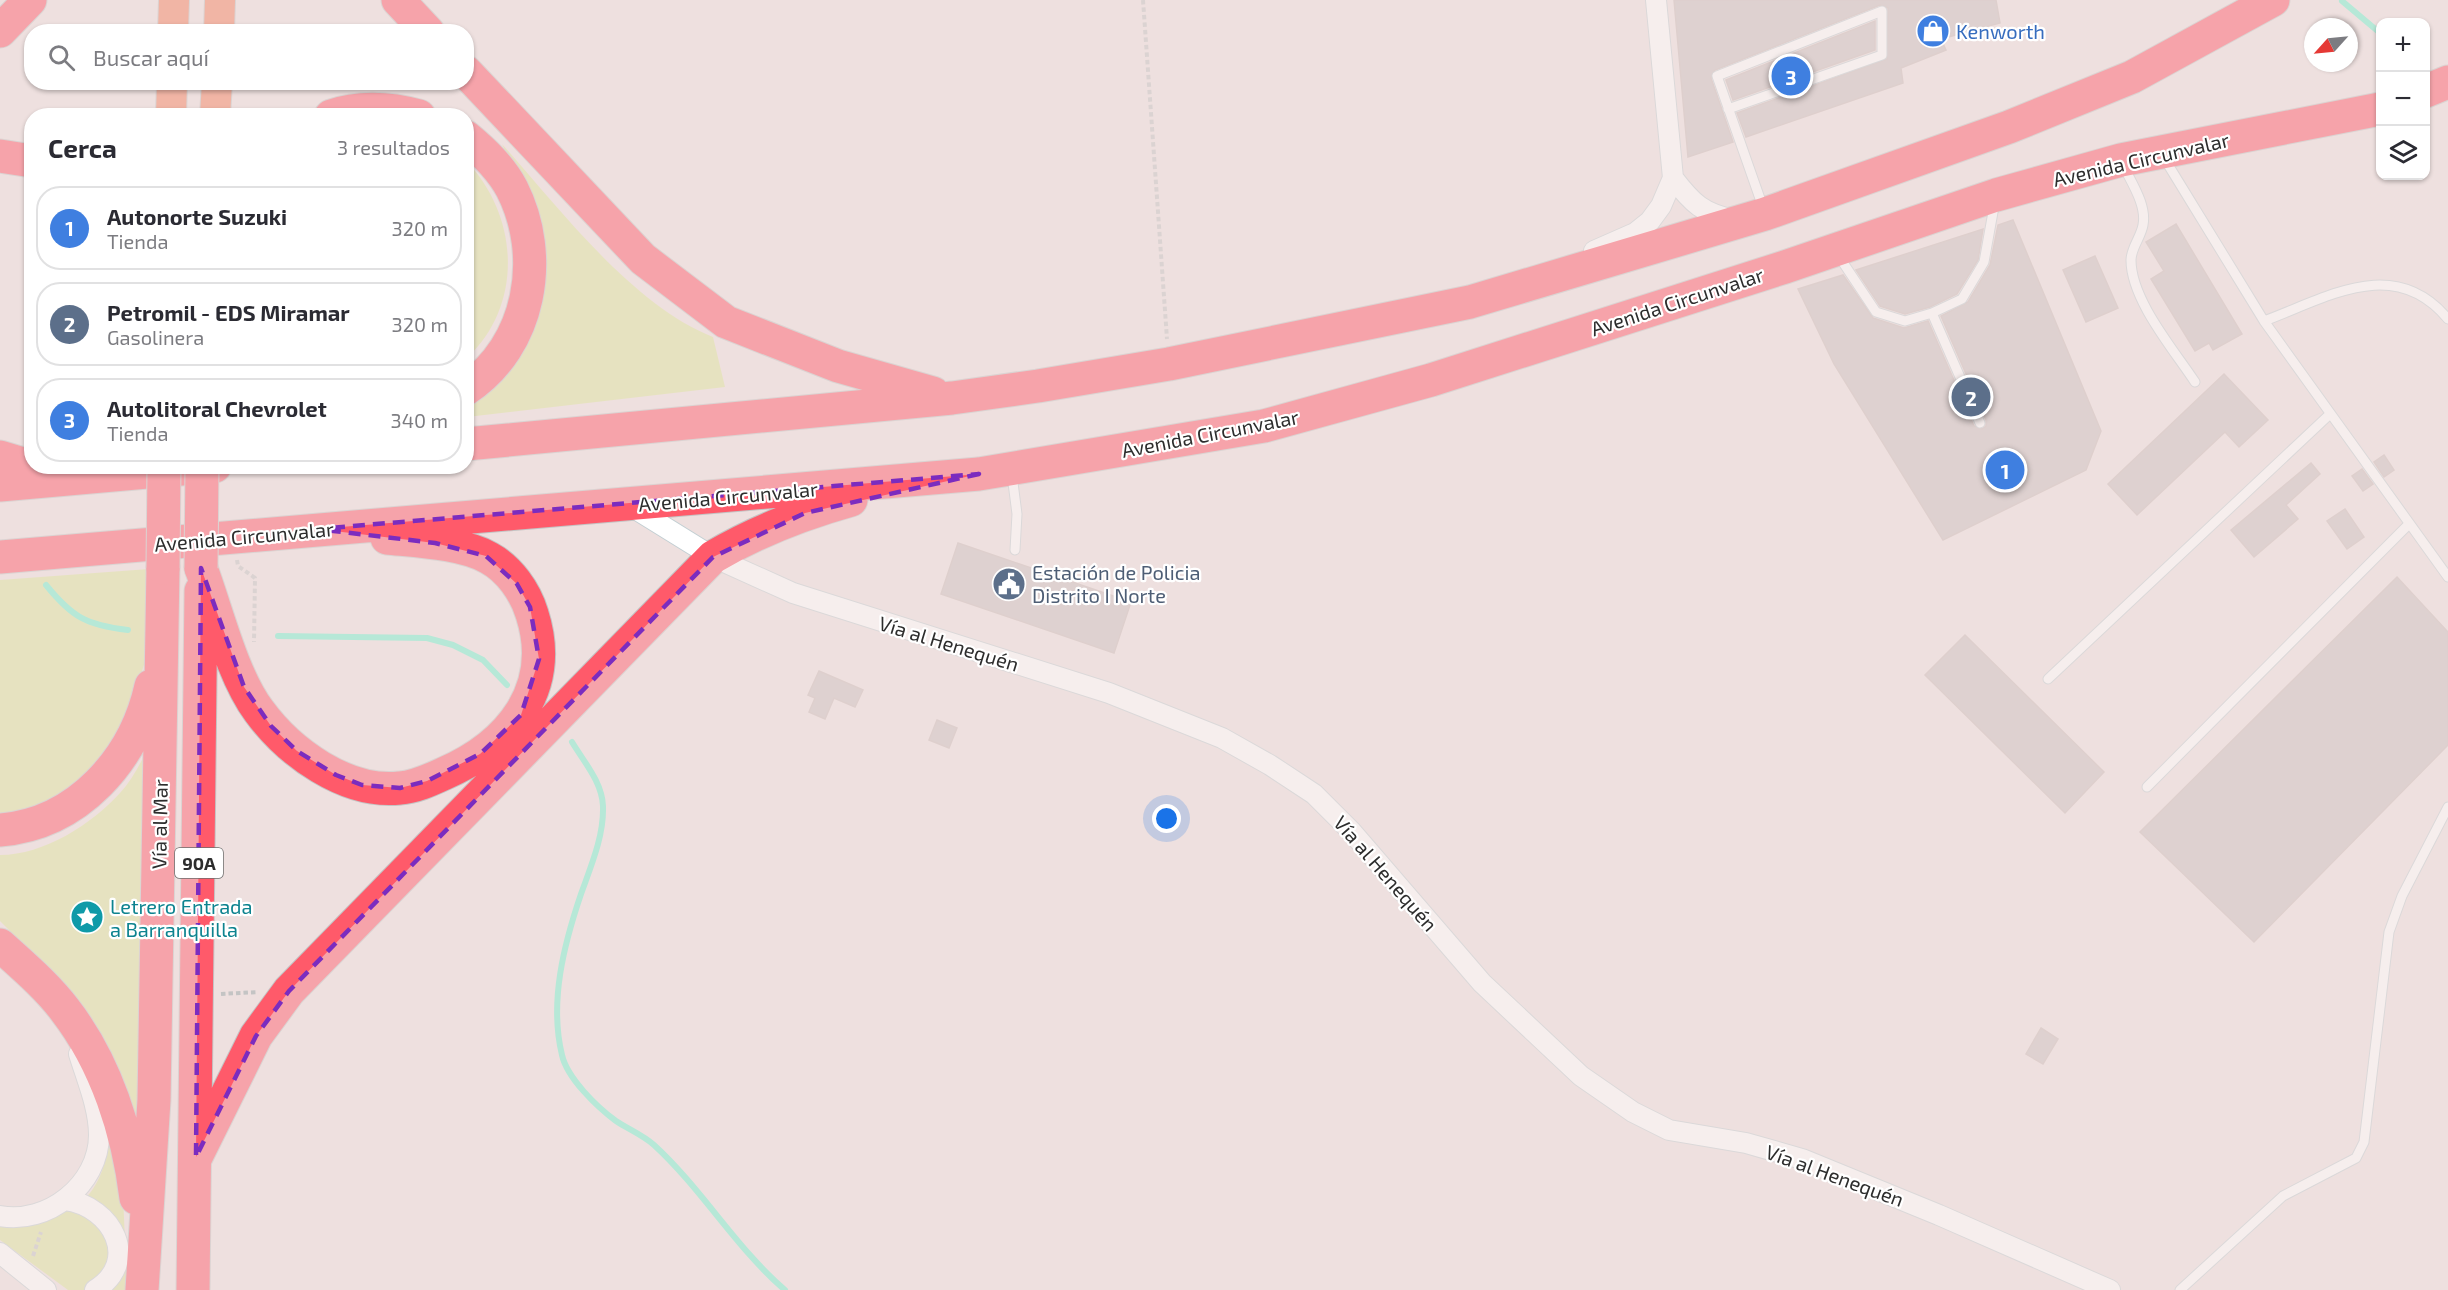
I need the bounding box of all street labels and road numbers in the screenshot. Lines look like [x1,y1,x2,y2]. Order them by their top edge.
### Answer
street label: Avenida Circunvalar [2051,127,2231,191]
street label: Avenida Circunvalar [1588,262,1766,340]
street label: Avenida Circunvalar [1119,404,1301,462]
street label: Avenida Circunvalar [637,476,819,516]
street label: Avenida Circunvalar [153,516,335,556]
street label: Vía al Henequén [876,610,1022,676]
street label: Vía al Mar [146,779,172,869]
street label: Vía al Henequén [1329,810,1443,936]
road number: 90A [175,848,223,878]
street label: Vía al Henequén [1763,1139,1907,1211]

